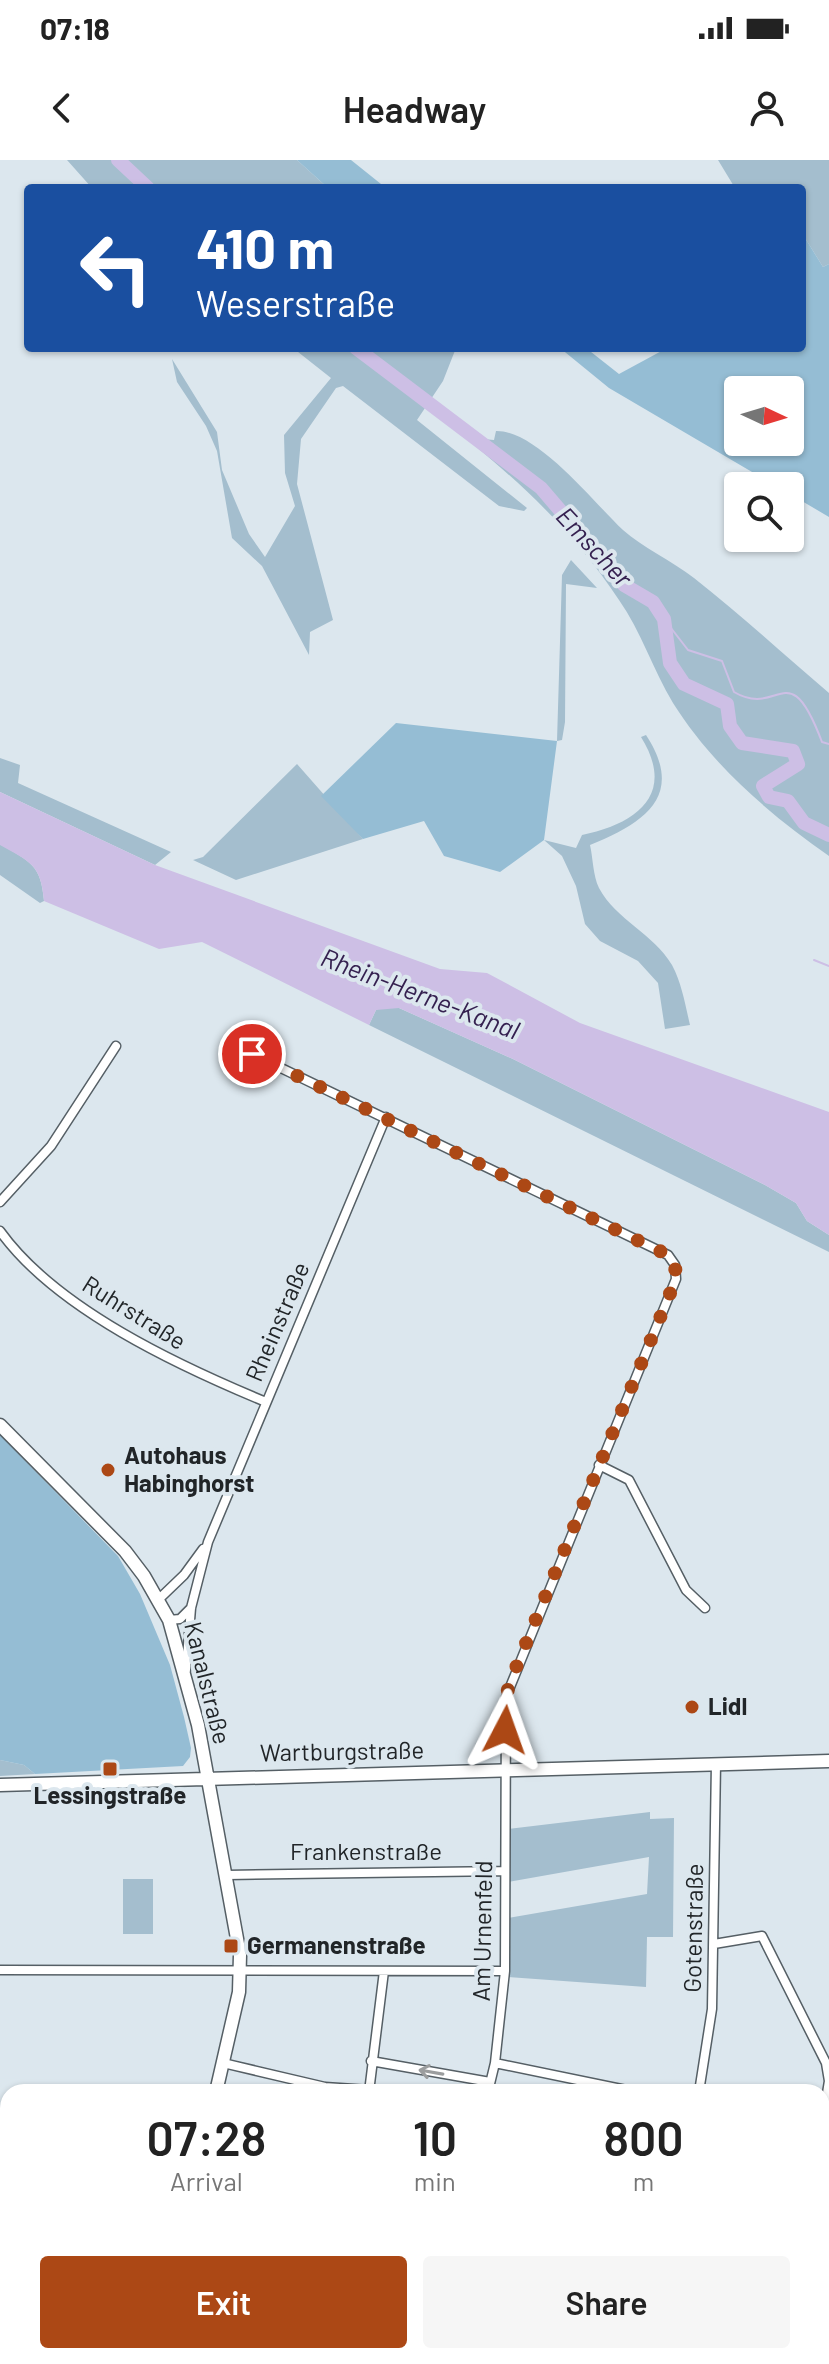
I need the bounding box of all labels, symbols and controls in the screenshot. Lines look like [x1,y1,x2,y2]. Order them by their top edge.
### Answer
text: 07:18 [40,10,110,46]
icon: back [40,86,84,130]
icon: person [745,86,789,130]
text: Headway [343,87,486,130]
text: 410 m [196,213,334,280]
icon: left [64,216,168,320]
text: Weserstraße [196,281,395,324]
north arrow [724,376,804,456]
map controls [724,376,804,552]
button: search [724,472,804,552]
water label: Emscher [551,500,640,593]
water label: Rhein-Herne-Kanal [317,940,524,1045]
pin [218,1020,286,1088]
icon: arrive [230,1032,274,1076]
street label: Rheinstraße [239,1257,315,1385]
street label: Ruhrstraße [78,1269,192,1355]
place label: Autohaus Habinghorst [124,1440,255,1497]
marker: Autohaus Habinghorst [99,1461,117,1479]
street label: Kanalstraße [179,1618,238,1747]
position arrow [463,1688,547,1772]
place label: Lidl [708,1691,747,1720]
marker: Lidl [683,1698,701,1716]
street label: Wartburgstraße [260,1735,424,1766]
marker: Lessingstraße [101,1760,119,1778]
place label: Lessingstraße [34,1780,186,1809]
street label: Frankenstraße [290,1836,442,1865]
street label: Am Urnenfeld [466,1860,497,2002]
street label: Gotenstraße [677,1863,708,1993]
place label: Germanenstraße [247,1930,426,1959]
marker: Germanenstraße [222,1937,240,1955]
one-way arrow [418,2063,444,2078]
text: 07:28 [146,2108,266,2166]
text: 10 [413,2108,457,2166]
text: 800 [603,2108,684,2166]
text: Arrival [170,2165,243,2196]
text: min [414,2165,456,2196]
text: m [633,2165,654,2196]
button: Exit [40,2256,407,2348]
button: Share [423,2256,790,2348]

